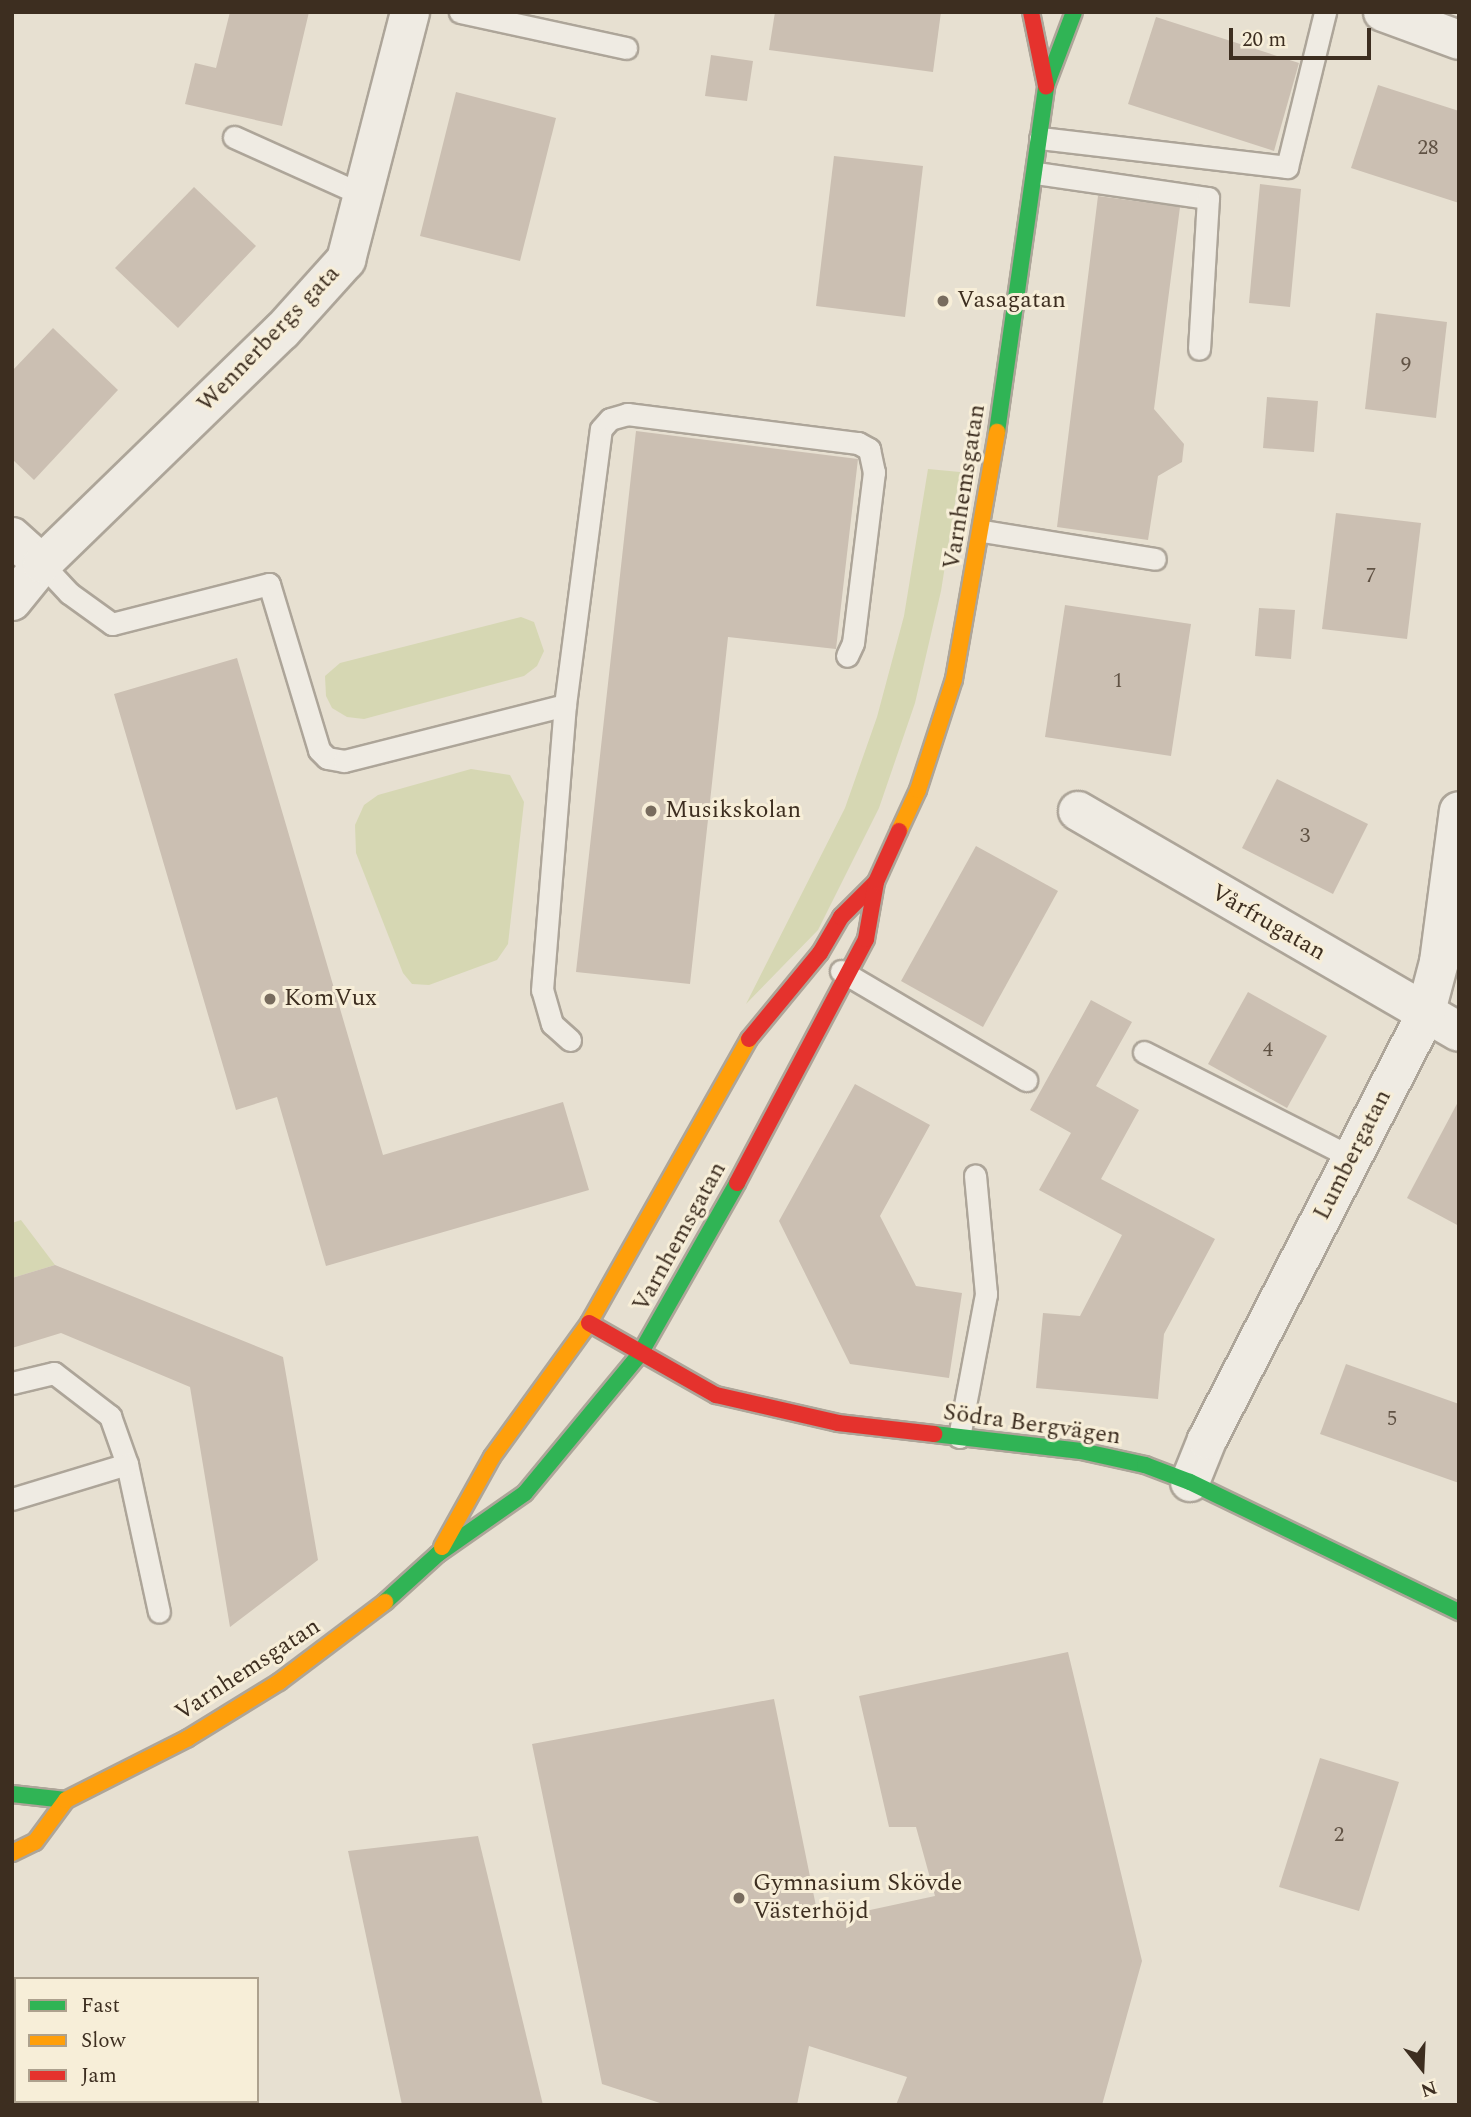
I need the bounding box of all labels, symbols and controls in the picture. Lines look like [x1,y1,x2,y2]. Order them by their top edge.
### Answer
scale bar [1233,14,1375,58]
text: 20 m [1242,24,1286,56]
house number: 28 [1418,135,1438,161]
street label: Wennerbergs gata [192,260,346,418]
place label: Vasagatan [957,287,1066,315]
marker: Vasagatan [935,293,951,309]
house number: 9 [1401,352,1411,378]
street label: Varnhemsgatan [938,402,992,572]
house number: 7 [1366,563,1376,589]
house number: 1 [1113,668,1123,694]
place label: Musikskolan [665,797,801,825]
marker: Musikskolan [643,803,659,819]
house number: 3 [1300,823,1310,849]
street label: Vårfrugatan [1205,879,1331,967]
place label: KomVux [284,985,377,1013]
marker: KomVux [262,991,278,1007]
house number: 4 [1263,1037,1273,1063]
street label: Lumbergatan [1308,1085,1398,1225]
street label: Varnhemsgatan [627,1157,733,1317]
street label: Södra Bergvägen [941,1398,1123,1452]
house number: 5 [1387,1406,1397,1432]
street label: Varnhemsgatan [170,1612,326,1728]
house number: 2 [1334,1822,1344,1848]
place label: Gymnasium Skövde Västerhöjd [753,1870,962,1926]
marker: Gymnasium Skövde Västerhöjd [731,1890,747,1906]
legend [14,1977,259,2103]
text: Fast [81,1990,120,2022]
text: Slow [81,2025,125,2057]
north arrow [1387,2033,1457,2103]
text: Jam [81,2060,117,2092]
text: N [1417,2072,1441,2105]

